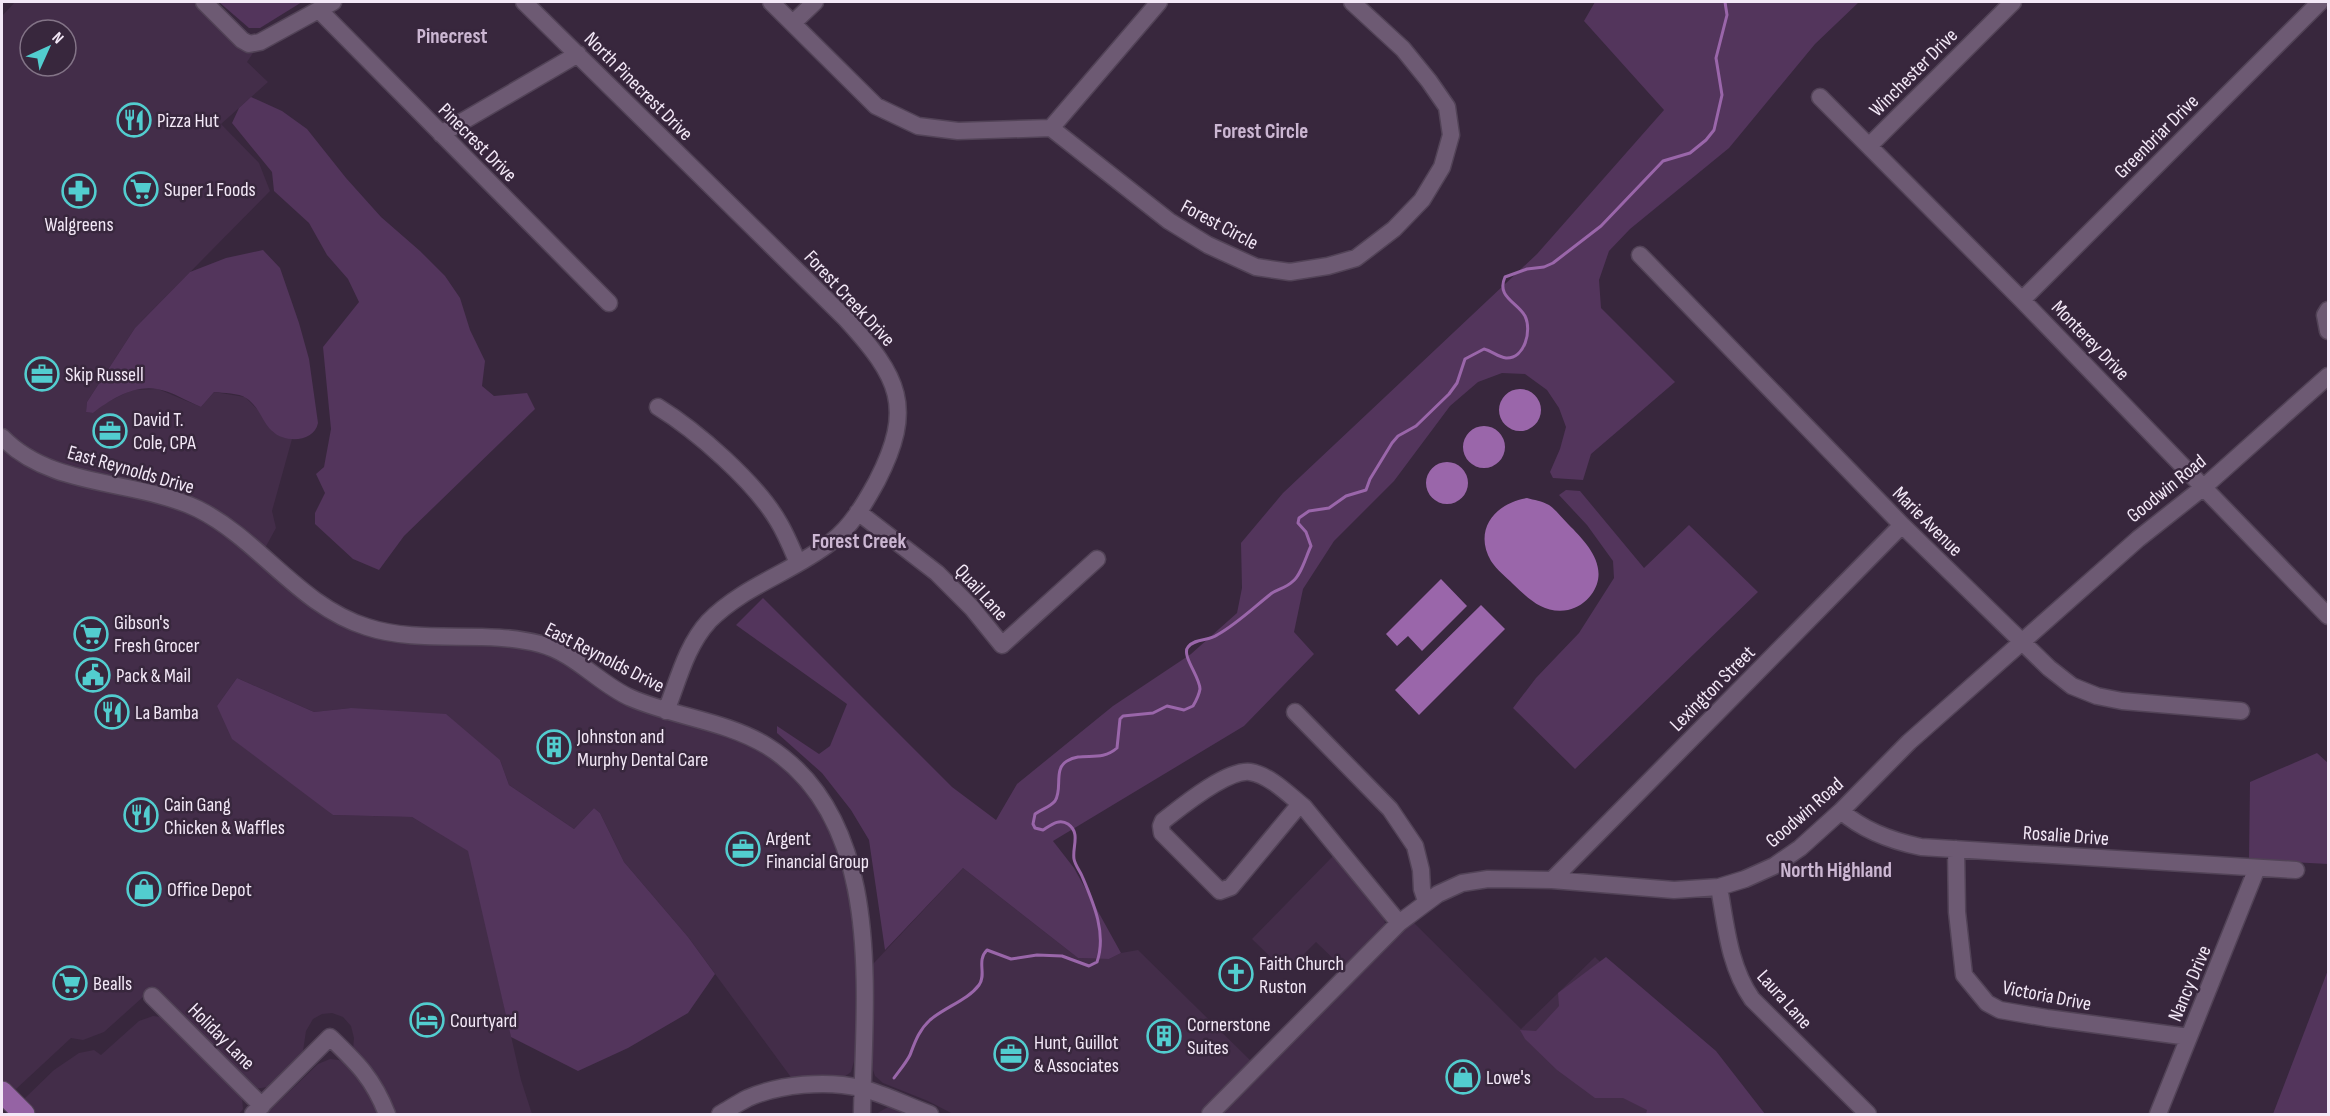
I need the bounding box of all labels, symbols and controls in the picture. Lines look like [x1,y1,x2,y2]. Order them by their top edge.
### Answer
north arrow [18,18,78,78]
district label: Pinecrest [416,24,488,49]
street label: Winchester Drive [1865,24,1963,122]
street label: North Pinecrest Drive [579,27,698,146]
text: N [48,29,67,48]
street label: Greenbriar Drive [2110,90,2204,184]
street label: Pinecrest Drive [433,98,522,187]
restaurant icon: Pizza Hut [116,102,152,138]
place label: Pizza Hut [157,109,219,133]
district label: Forest Circle [1214,119,1308,144]
supermarket icon: Super 1 Foods [123,171,159,207]
pharmacy icon: Walgreens [61,173,97,209]
place label: Super 1 Foods [164,178,256,202]
street label: Forest Circle [1177,195,1262,255]
place label: Walgreens [44,213,114,237]
street label: Forest Creek Drive [799,246,900,352]
street label: Monterey Drive [2046,296,2134,386]
office icon: Skip Russell [24,356,60,392]
place label: Skip Russell [65,363,144,387]
place label: David T. Cole, CPA [133,408,196,455]
office icon: David T. Cole, CPA [92,413,128,449]
street label: East Reynolds Drive [64,440,197,500]
street label: Goodwin Road [2122,450,2211,528]
street label: Marie Avenue [1887,482,1967,562]
district label: Forest Creek [812,529,906,554]
street label: Quail Lane [950,559,1013,626]
place label: Gibson's Fresh Grocer [114,611,200,658]
supermarket icon: Gibson's Fresh Grocer [73,616,109,652]
street label: East Reynolds Drive [541,617,668,698]
street label: Lexington Street [1665,641,1760,736]
public building icon: Pack & Mail [75,657,111,693]
place label: Pack & Mail [116,664,191,688]
restaurant icon: La Bamba [94,694,130,730]
place label: La Bamba [135,701,199,725]
place label: Johnston and Murphy Dental Care [576,725,708,772]
building icon: Johnston and Murphy Dental Care [536,729,572,765]
street label: Goodwin Road [1761,773,1848,853]
place label: Cain Gang Chicken & Waffles [164,793,285,840]
restaurant icon: Cain Gang Chicken & Waffles [123,797,159,833]
street label: Rosalie Drive [2022,821,2110,851]
place label: Argent Financial Group [765,827,869,874]
office icon: Argent Financial Group [725,831,761,867]
district label: North Highland [1780,858,1892,883]
shop icon: Office Depot [126,871,162,907]
place label: Office Depot [167,878,252,902]
street label: Nancy Drive [2163,942,2217,1025]
place label: Faith Church Ruston [1259,952,1344,999]
church icon: Faith Church Ruston [1218,956,1254,992]
supermarket icon: Bealls [52,965,88,1001]
street label: Laura Lane [1751,965,1817,1034]
place label: Bealls [93,972,132,996]
street label: Victoria Drive [2000,976,2093,1016]
street label: Holiday Lane [183,998,260,1075]
hotel icon: Courtyard [409,1002,445,1038]
place label: Courtyard [450,1009,517,1033]
place label: Cornerstone Suites [1187,1013,1271,1060]
building icon: Cornerstone Suites [1146,1018,1182,1054]
place label: Hunt, Guillot & Associates [1034,1031,1119,1078]
office icon: Hunt, Guillot & Associates [993,1036,1029,1072]
shop icon: Lowe's [1445,1059,1481,1095]
place label: Lowe's [1486,1066,1531,1090]

